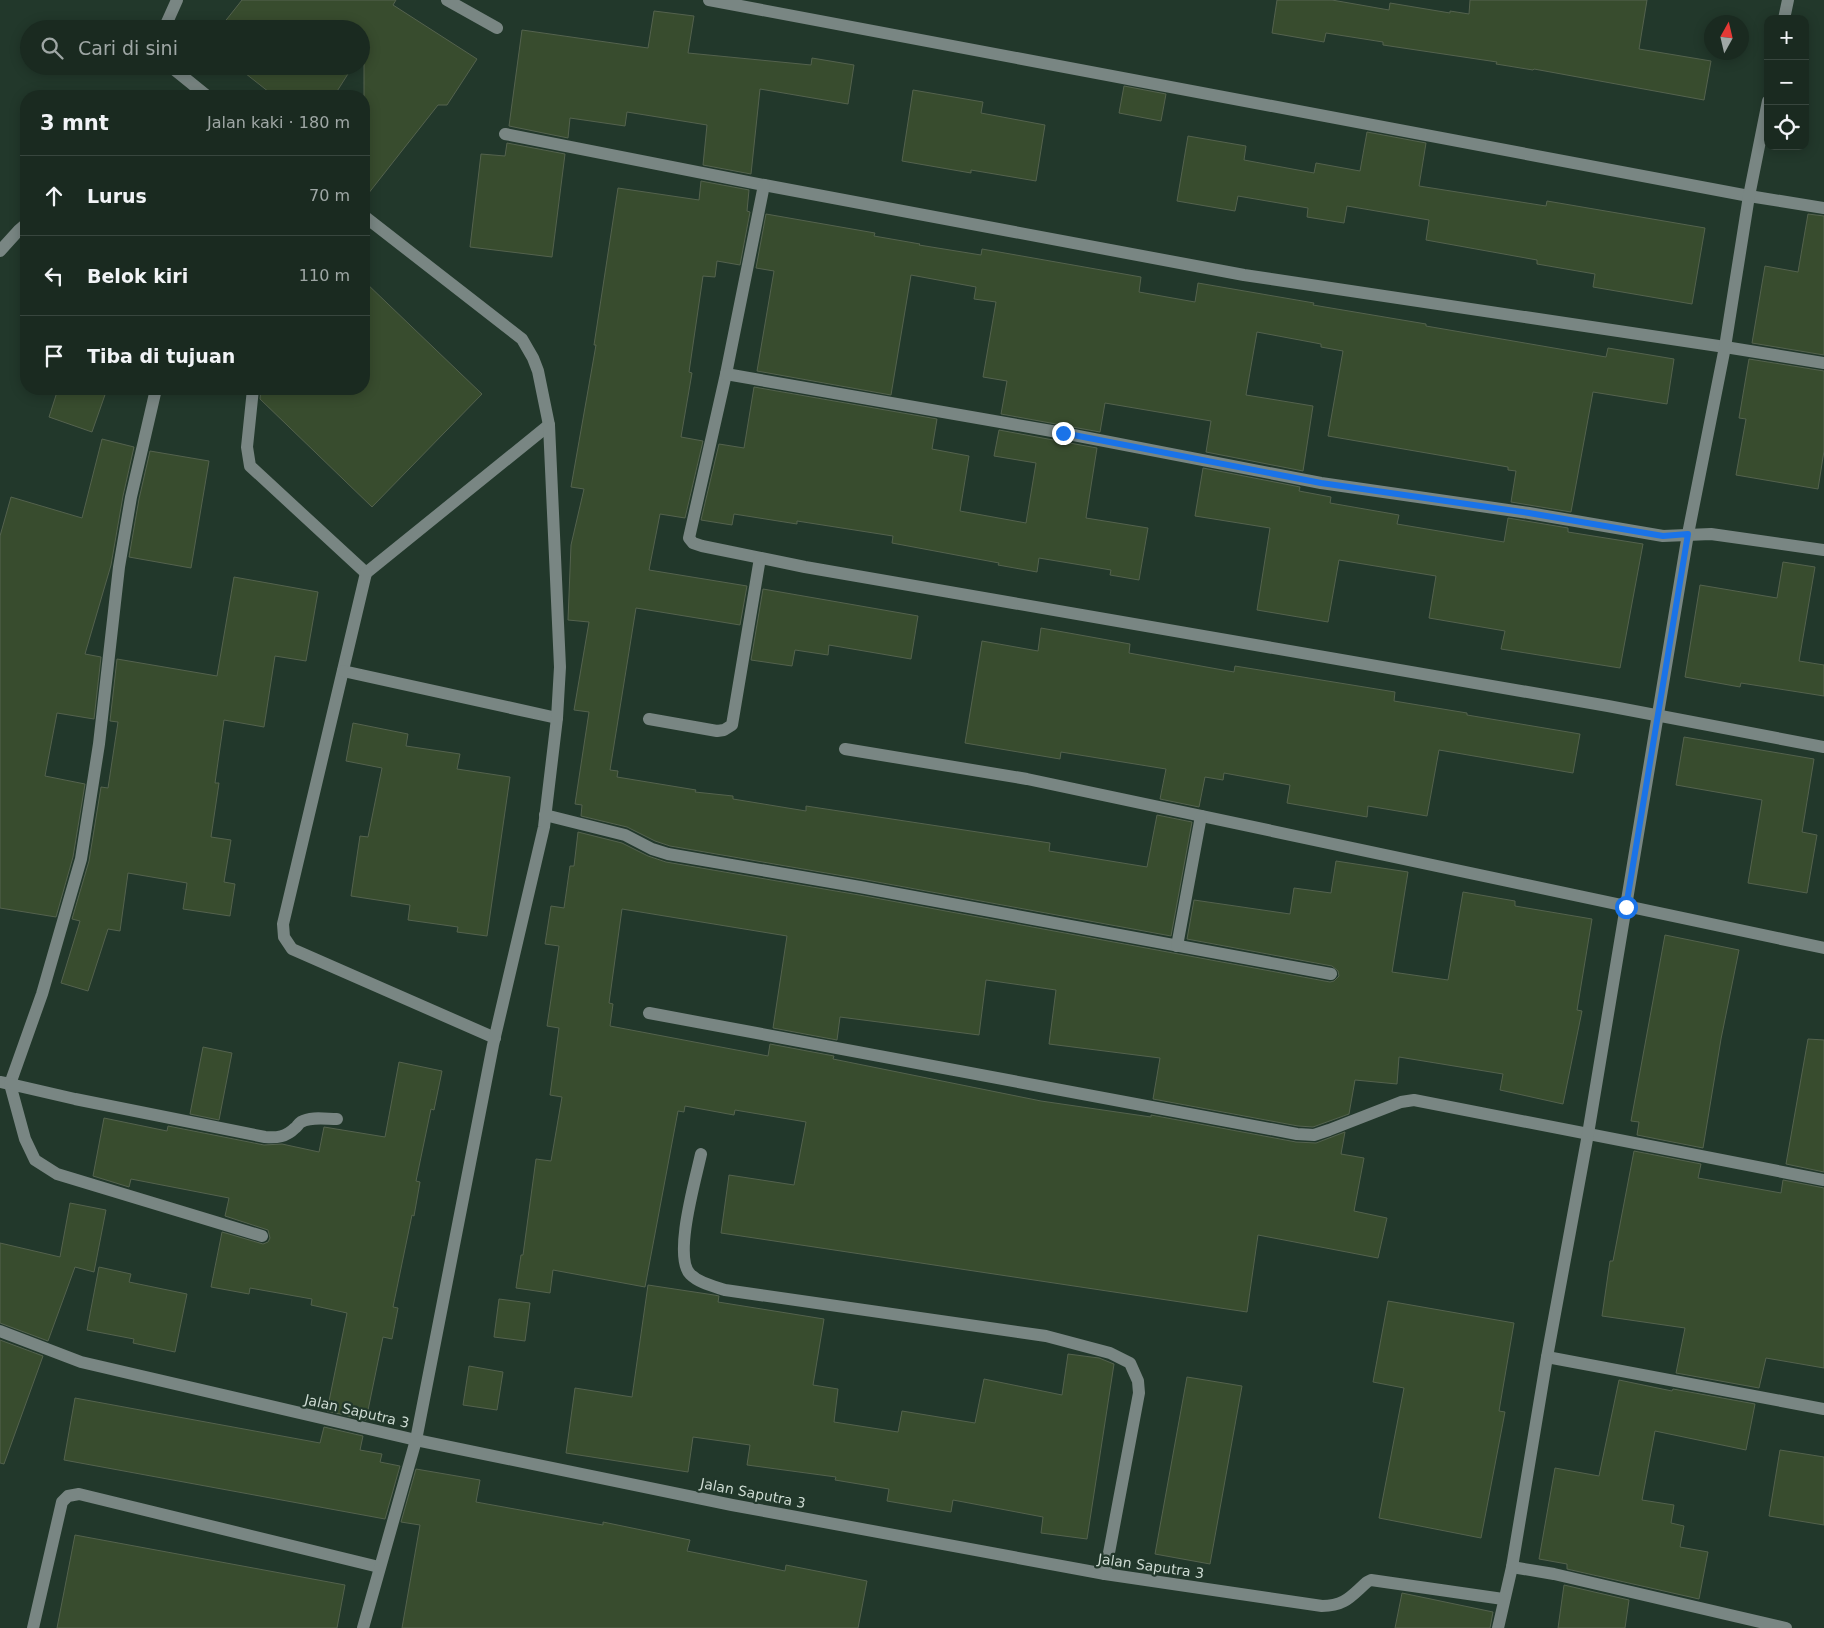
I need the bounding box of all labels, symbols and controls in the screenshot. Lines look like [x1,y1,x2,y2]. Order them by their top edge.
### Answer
north arrow [1704,15,1749,60]
map controls [1764,15,1809,150]
button: + [1764,15,1809,60]
search box [20,20,370,75]
icon: search [38,34,66,62]
text: Cari di sini [78,37,178,59]
button: − [1764,60,1809,105]
button: locate [1764,105,1809,150]
text: 3 mnt [40,111,109,135]
text: Jalan kaki · 180 m [207,113,350,132]
icon: ahead [40,182,68,210]
text: Lurus [87,185,147,207]
text: 70 m [309,186,350,205]
icon: left [40,262,68,290]
text: Belok kiri [87,265,188,287]
text: 110 m [299,266,350,285]
icon: arrive [40,342,68,370]
text: Tiba di tujuan [87,345,235,367]
route end [1052,422,1075,445]
route start [1615,896,1638,919]
street label: Jalan Saputra 3 [302,1391,411,1431]
street label: Jalan Saputra 3 [698,1475,807,1511]
street label: Jalan Saputra 3 [1096,1550,1205,1581]

